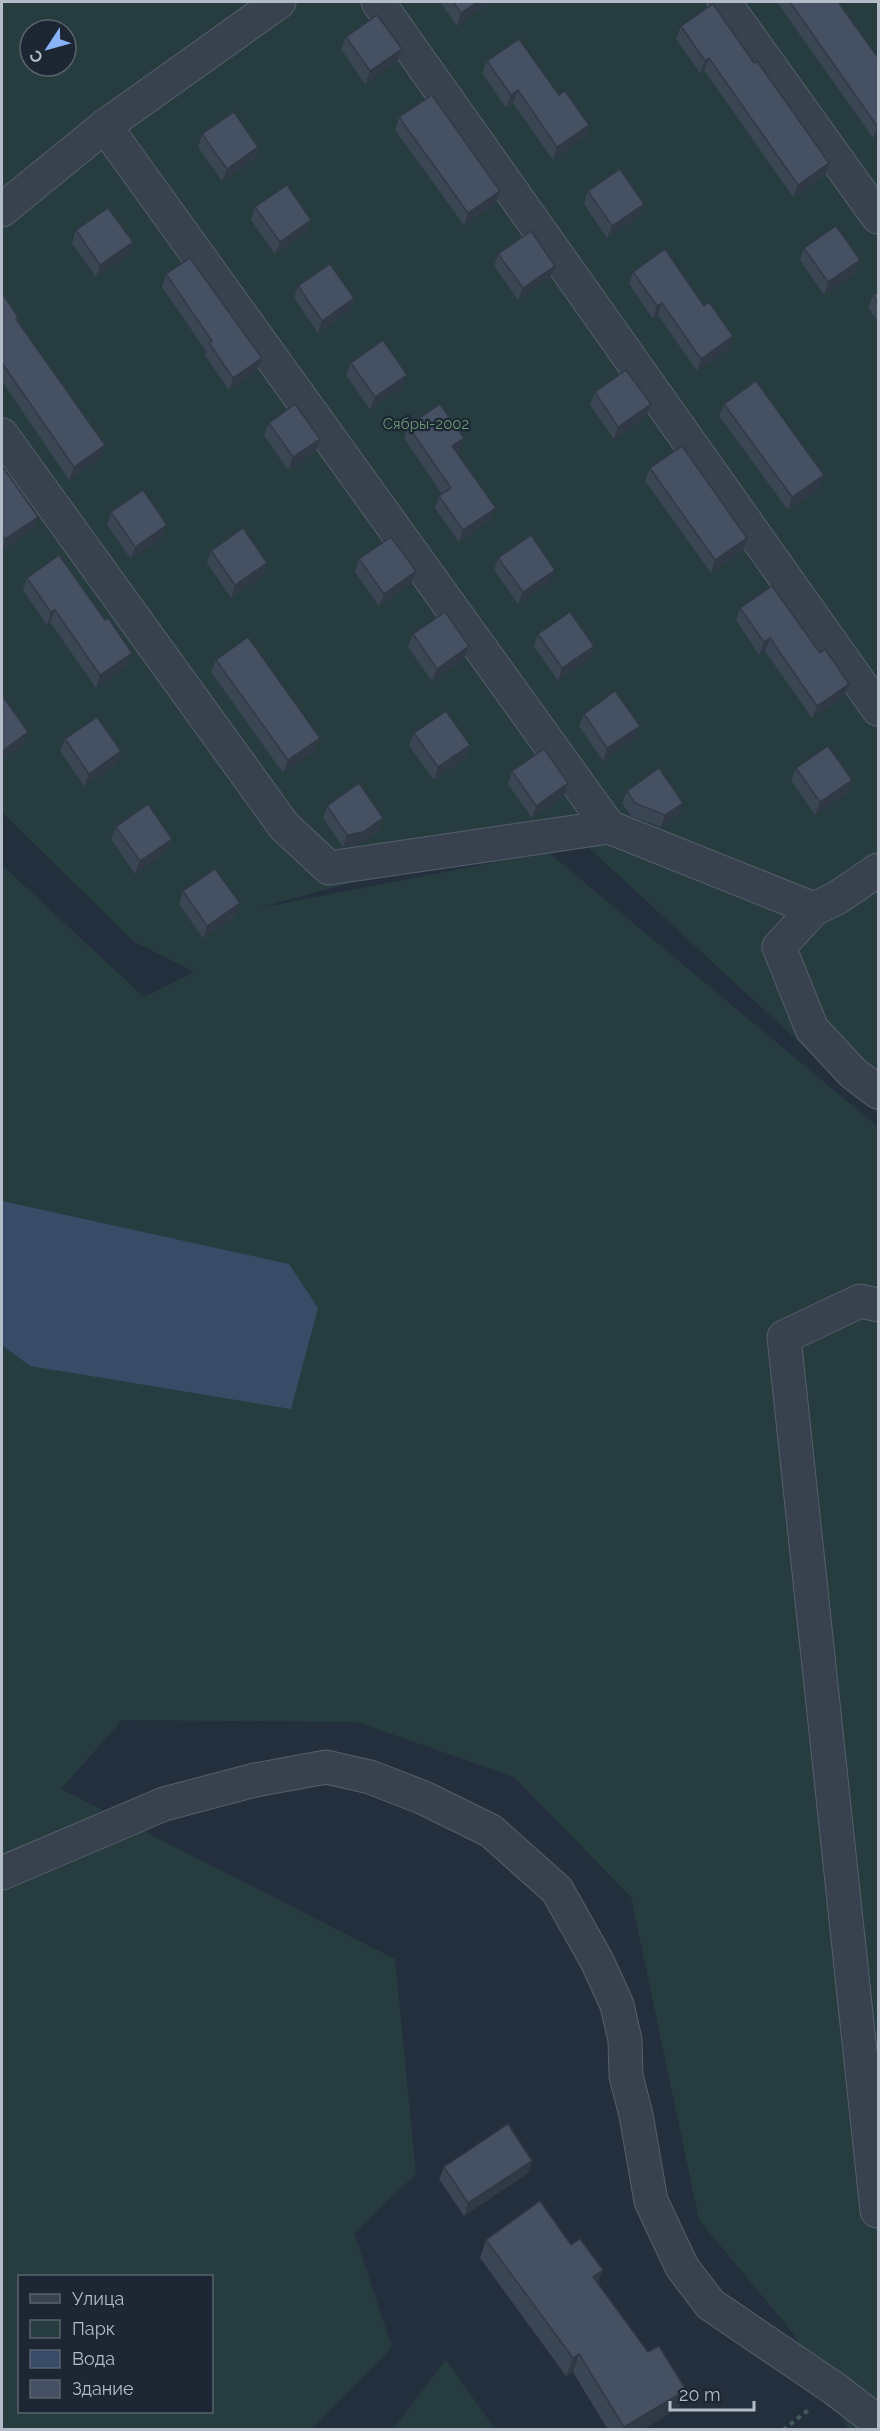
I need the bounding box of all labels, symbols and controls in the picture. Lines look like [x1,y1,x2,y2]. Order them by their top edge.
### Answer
north arrow [18,18,78,78]
text: С [25,46,47,67]
park label: Сябры-2002 [383,415,470,433]
legend [18,2275,213,2413]
text: Улица [72,2288,124,2309]
text: Парк [72,2318,115,2339]
text: Вода [72,2348,115,2369]
scale bar [670,2374,754,2412]
text: Здание [72,2378,134,2399]
text: 20 m [679,2384,721,2405]

